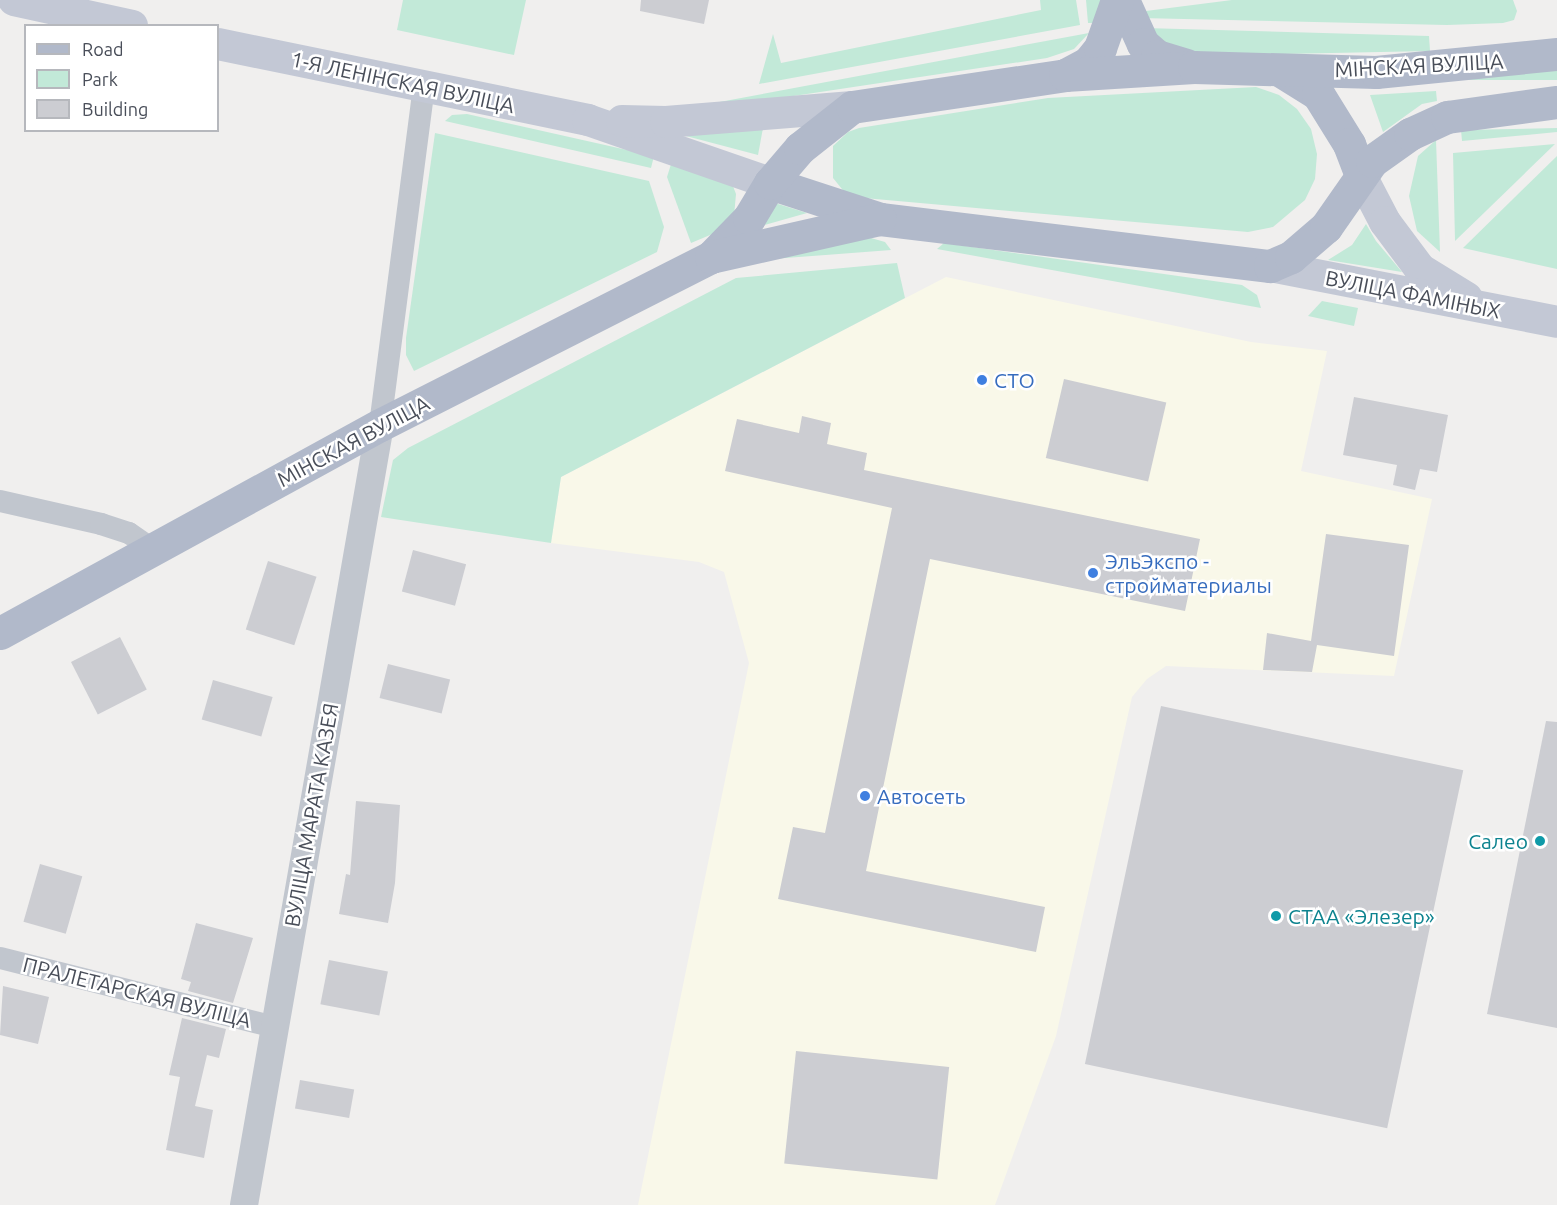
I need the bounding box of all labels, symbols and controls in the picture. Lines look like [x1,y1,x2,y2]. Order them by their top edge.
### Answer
legend [24,24,219,132]
text: Road [82,39,124,59]
street label: 1-Я ЛЕНІНСКАЯ ВУЛІЦА [289,46,517,118]
street label: МІНСКАЯ ВУЛІЦА [1334,48,1504,82]
text: Park [82,69,118,89]
text: Building [82,99,148,119]
street label: ВУЛІЦА ФАМІНЫХ [1323,265,1503,323]
place label: СТО [994,367,1035,393]
marker: СТО [975,373,989,387]
street label: МІНСКАЯ ВУЛІЦА [272,390,434,492]
place label: ЭльЭкспо - стройматериалы [1105,548,1272,598]
marker: ЭльЭкспо - стройматериалы [1086,566,1100,580]
street label: ВУЛІЦА МАРАТА КАЗЕЯ [279,701,343,929]
place label: Автосеть [877,783,965,809]
marker: Автосеть [858,789,872,803]
place label: Салео [1468,828,1528,854]
marker: Салео [1533,834,1547,848]
place label: СТАА «Элезер» [1288,903,1435,929]
marker: СТАА «Элезер» [1269,909,1283,923]
street label: ПРАЛЕТАРСКАЯ ВУЛІЦА [20,951,254,1033]

